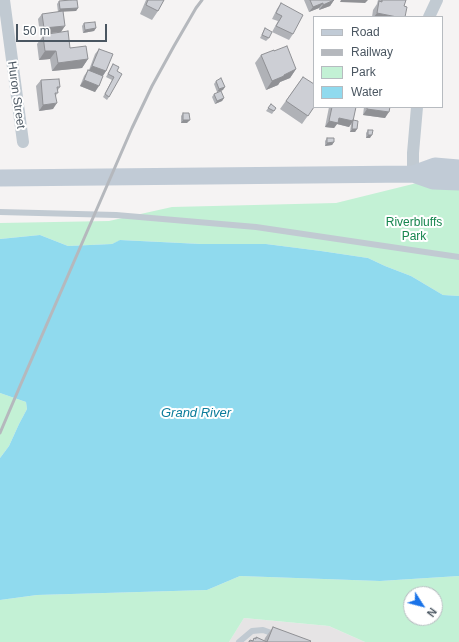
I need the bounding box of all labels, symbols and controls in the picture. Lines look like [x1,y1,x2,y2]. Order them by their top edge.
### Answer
scale bar [18,16,109,42]
legend [313,16,443,108]
text: 50 m [23,24,50,38]
text: Road [351,25,380,39]
text: Railway [351,45,393,59]
street label: Huron Street [4,60,28,130]
text: Park [351,65,376,79]
text: Water [351,85,383,99]
park label: Riverbluffs Park [386,216,442,244]
water label: Grand River [161,405,231,421]
north arrow [403,586,443,626]
text: N [425,606,439,619]

